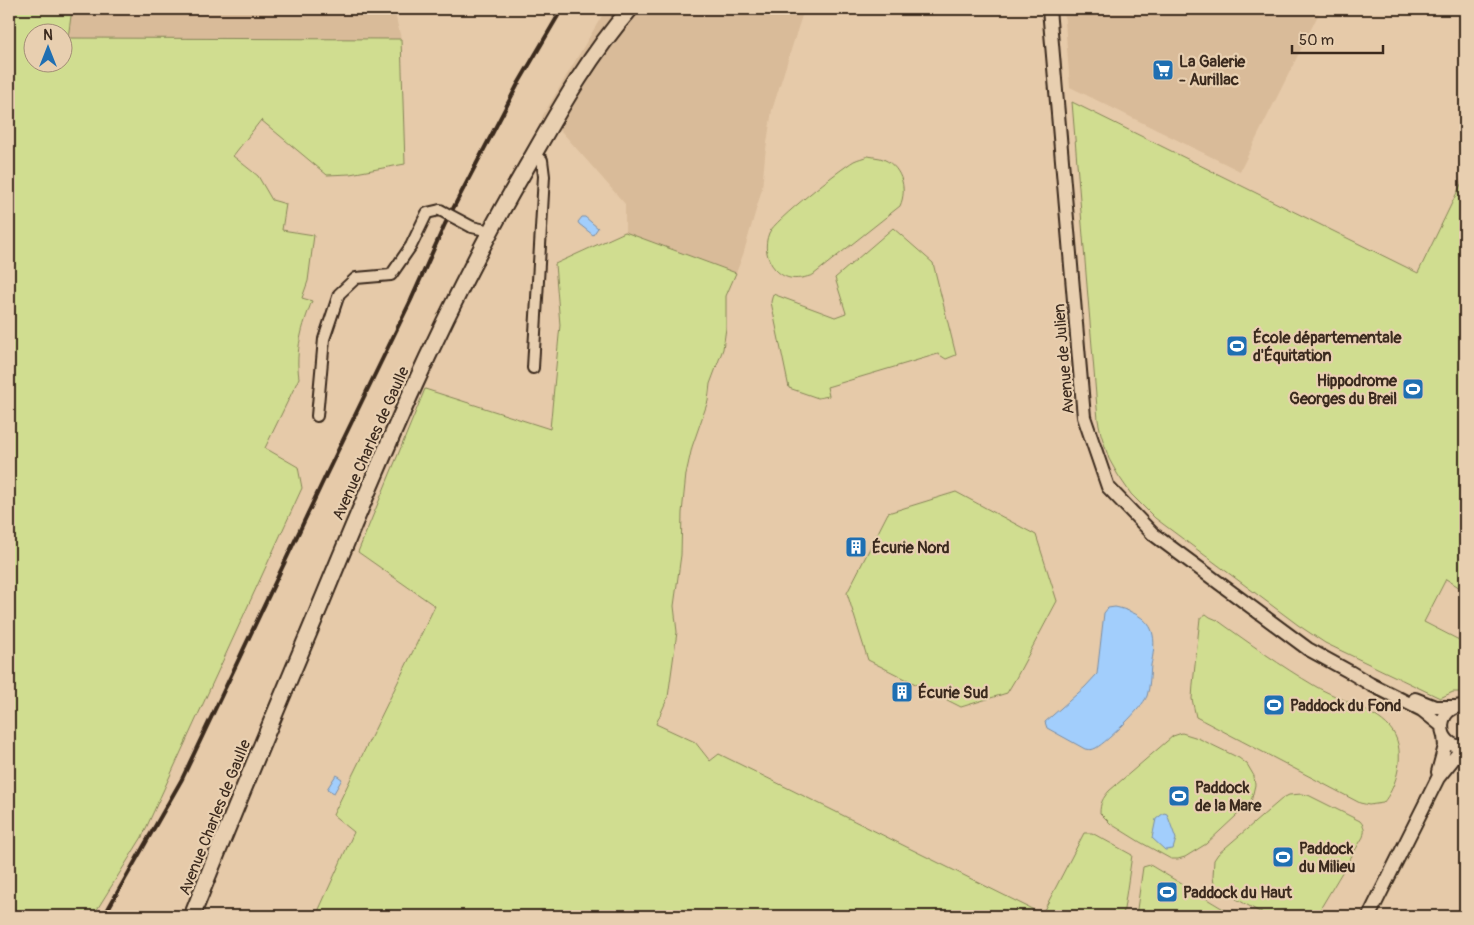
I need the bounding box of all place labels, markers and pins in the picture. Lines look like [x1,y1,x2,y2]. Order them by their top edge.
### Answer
place label: La Galerie - Aurillac [1179,52,1246,90]
supermarket icon: La Galerie - Aurillac [1151,58,1175,82]
place label: École départementale d'Équitation [1253,327,1402,366]
sports icon: École départementale d'Équitation [1225,334,1249,358]
place label: Hippodrome Georges du Breil [1289,371,1398,409]
sports icon: Hippodrome Georges du Breil [1401,377,1425,401]
building icon: Écurie Nord [844,535,868,559]
place label: Écurie Nord [872,537,950,558]
building icon: Écurie Sud [890,680,914,704]
place label: Écurie Sud [918,682,988,703]
sports icon: Paddock du Fond [1262,693,1286,717]
place label: Paddock du Fond [1290,696,1402,716]
place label: Paddock de la Mare [1195,778,1262,816]
sports icon: Paddock de la Mare [1167,784,1191,808]
place label: Paddock du Milieu [1299,839,1355,877]
sports icon: Paddock du Milieu [1271,845,1295,869]
sports icon: Paddock du Haut [1155,880,1179,904]
place label: Paddock du Haut [1183,883,1293,903]

